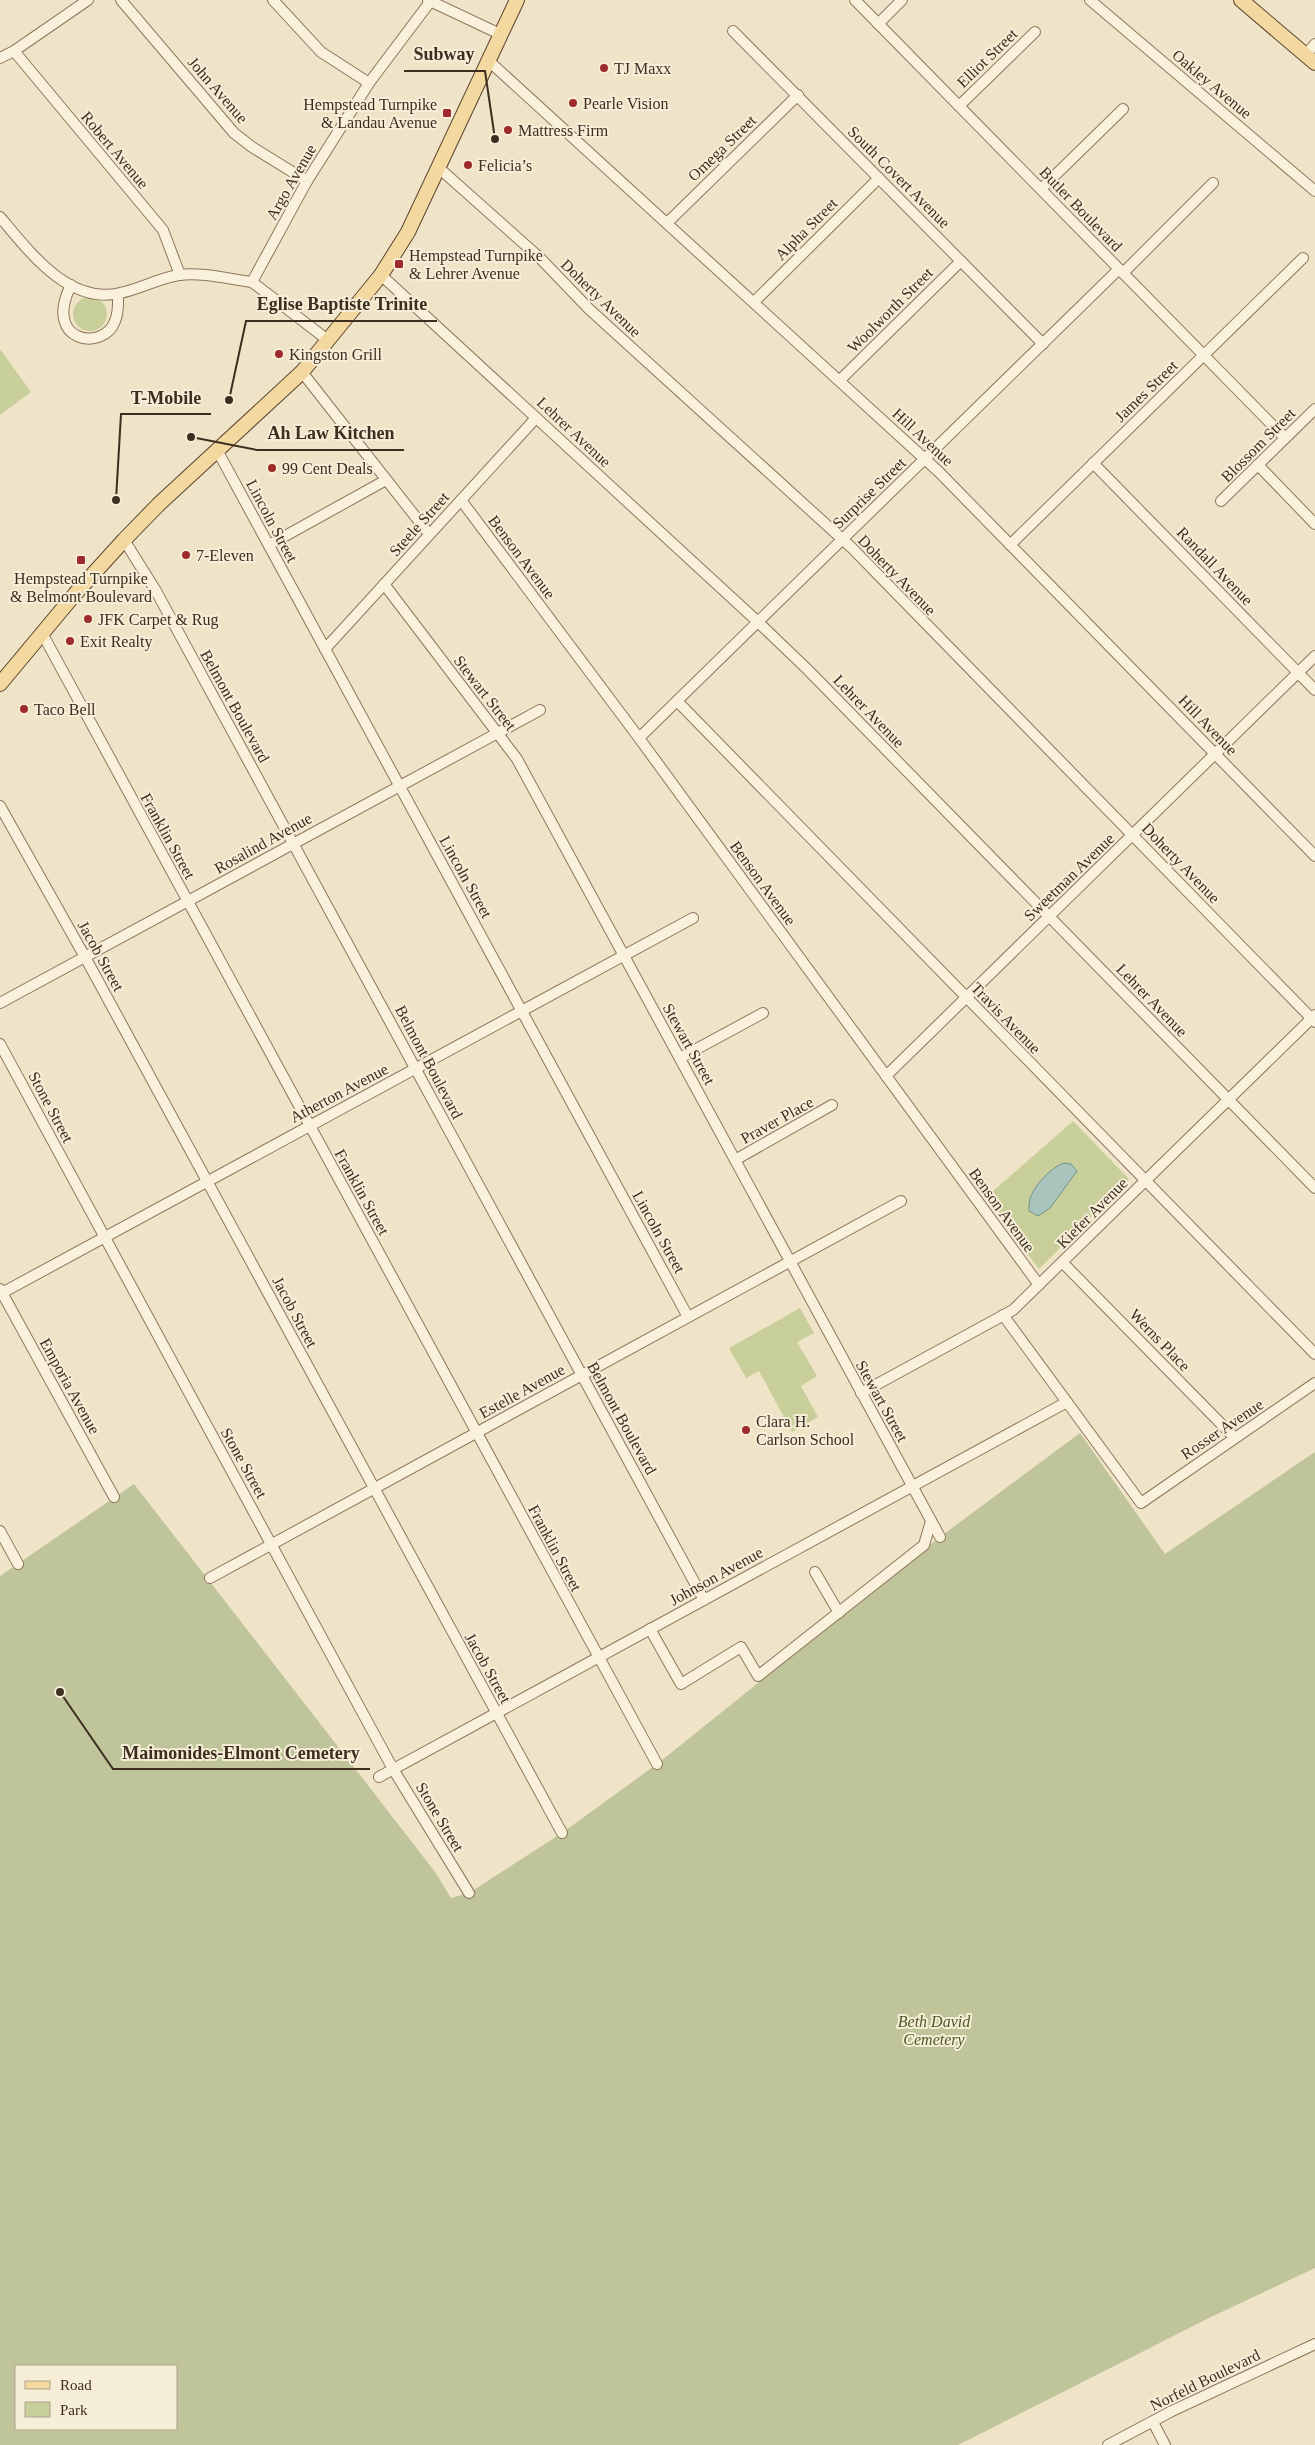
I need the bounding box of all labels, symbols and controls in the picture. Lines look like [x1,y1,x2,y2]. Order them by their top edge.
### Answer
street label: Elliot Street [953,25,1021,91]
callout: Subway [404,38,485,71]
text: Subway [413,44,475,64]
street label: Oakley Avenue [1168,46,1255,123]
street label: John Avenue [185,54,251,126]
place label: TJ Maxx [614,60,671,77]
marker: TJ Maxx [598,62,610,74]
place label: Pearle Vision [583,95,668,112]
place label: Hempstead Turnpike & Landau Avenue [303,96,437,131]
marker: Pearle Vision [567,97,579,109]
marker: Hempstead Turnpike & Landau Avenue [441,107,453,119]
street label: Robert Avenue [78,108,152,192]
street label: Omega Street [685,111,760,185]
place label: Mattress Firm [518,122,609,139]
street label: South Covert Avenue [845,123,953,231]
marker: Mattress Firm [502,124,514,136]
street label: Argo Avenue [263,141,320,223]
place label: Felicia’s [478,157,532,174]
marker: Felicia’s [462,159,474,171]
street label: Butler Boulevard [1036,163,1126,255]
street label: Alpha Street [772,194,842,264]
place label: Hempstead Turnpike & Lehrer Avenue [409,247,543,282]
street label: Doherty Avenue [557,256,644,341]
marker: Hempstead Turnpike & Lehrer Avenue [393,258,405,270]
street label: Woolworth Street [844,264,936,356]
callout: Eglise Baptiste Trinite [246,288,437,321]
text: Eglise Baptiste Trinite [257,294,427,314]
place label: Kingston Grill [289,346,382,364]
marker: Kingston Grill [273,348,285,360]
street label: James Street [1111,357,1181,425]
callout: T-Mobile [121,381,211,414]
text: T-Mobile [131,388,201,408]
street label: Lehrer Avenue [534,394,614,470]
street label: Blossom Street [1218,404,1299,485]
street label: Hill Avenue [889,405,957,469]
callout: Ah Law Kitchen [257,417,404,450]
text: Ah Law Kitchen [267,423,395,443]
street label: Surprise Street [829,454,910,533]
place label: 99 Cent Deals [282,460,373,477]
marker: 99 Cent Deals [266,462,278,474]
street label: Lincoln Street [243,477,301,566]
street label: Steele Street [386,488,453,560]
street label: Benson Avenue [485,512,559,602]
street label: Randall Avenue [1174,524,1256,608]
street label: Doherty Avenue [854,532,939,619]
place label: 7-Eleven [196,547,254,564]
marker: 7-Eleven [180,549,192,561]
marker: Hempstead Turnpike & Belmont Boulevard [75,554,87,566]
place label: Hempstead Turnpike & Belmont Boulevard [10,570,152,605]
place label: JFK Carpet & Rug [98,611,218,629]
marker: JFK Carpet & Rug [82,613,94,625]
place label: Exit Realty [80,633,152,651]
marker: Exit Realty [64,635,76,647]
street label: Belmont Boulevard [197,647,273,765]
street label: Stewart Street [451,652,520,734]
street label: Lehrer Avenue [830,671,908,751]
street label: Hill Avenue [1175,692,1241,758]
place label: Taco Bell [34,701,96,718]
marker: Taco Bell [18,703,30,715]
street label: Franklin Street [137,790,199,882]
street label: Rosalind Avenue [211,809,315,877]
street label: Doherty Avenue [1138,820,1223,907]
street label: Sweetman Avenue [1021,830,1117,924]
street label: Lincoln Street [436,833,496,921]
street label: Benson Avenue [727,838,799,928]
street label: Jacob Street [75,918,128,995]
street label: Lehrer Avenue [1113,960,1191,1040]
street label: Travis Avenue [968,979,1044,1057]
street label: Stewart Street [660,1000,719,1088]
street label: Belmont Boulevard [392,1002,466,1122]
street label: Atherton Avenue [287,1060,391,1126]
street label: Stone Street [25,1069,77,1146]
street label: Praver Place [738,1093,816,1147]
street label: Franklin Street [331,1146,393,1238]
street label: Benson Avenue [966,1165,1038,1255]
street label: Kiefer Avenue [1053,1174,1131,1252]
street label: Lincoln Street [629,1188,689,1276]
street label: Jacob Street [269,1274,321,1351]
street label: Werns Place [1126,1306,1194,1374]
street label: Emporia Avenue [36,1335,103,1437]
street label: Stewart Street [853,1357,912,1445]
street label: Belmont Boulevard [584,1359,660,1477]
street label: Estelle Avenue [476,1360,568,1422]
street label: Rosser Avenue [1178,1395,1266,1463]
place label: Clara H. Carlson School [756,1413,855,1448]
marker: Clara H. Carlson School [740,1424,752,1436]
street label: Stone Street [218,1425,271,1502]
street label: Franklin Street [525,1502,585,1595]
street label: Johnson Avenue [666,1543,766,1609]
street label: Jacob Street [462,1630,515,1707]
callout: Maimonides-Elmont Cemetery [113,1736,370,1769]
text: Maimonides-Elmont Cemetery [122,1743,360,1763]
street label: Stone Street [413,1779,468,1855]
park label: Beth David Cemetery [898,2013,971,2049]
street label: Norfeld Boulevard [1147,2346,1263,2414]
legend [15,2365,178,2430]
text: Road [60,2377,92,2393]
text: Park [60,2402,88,2418]

